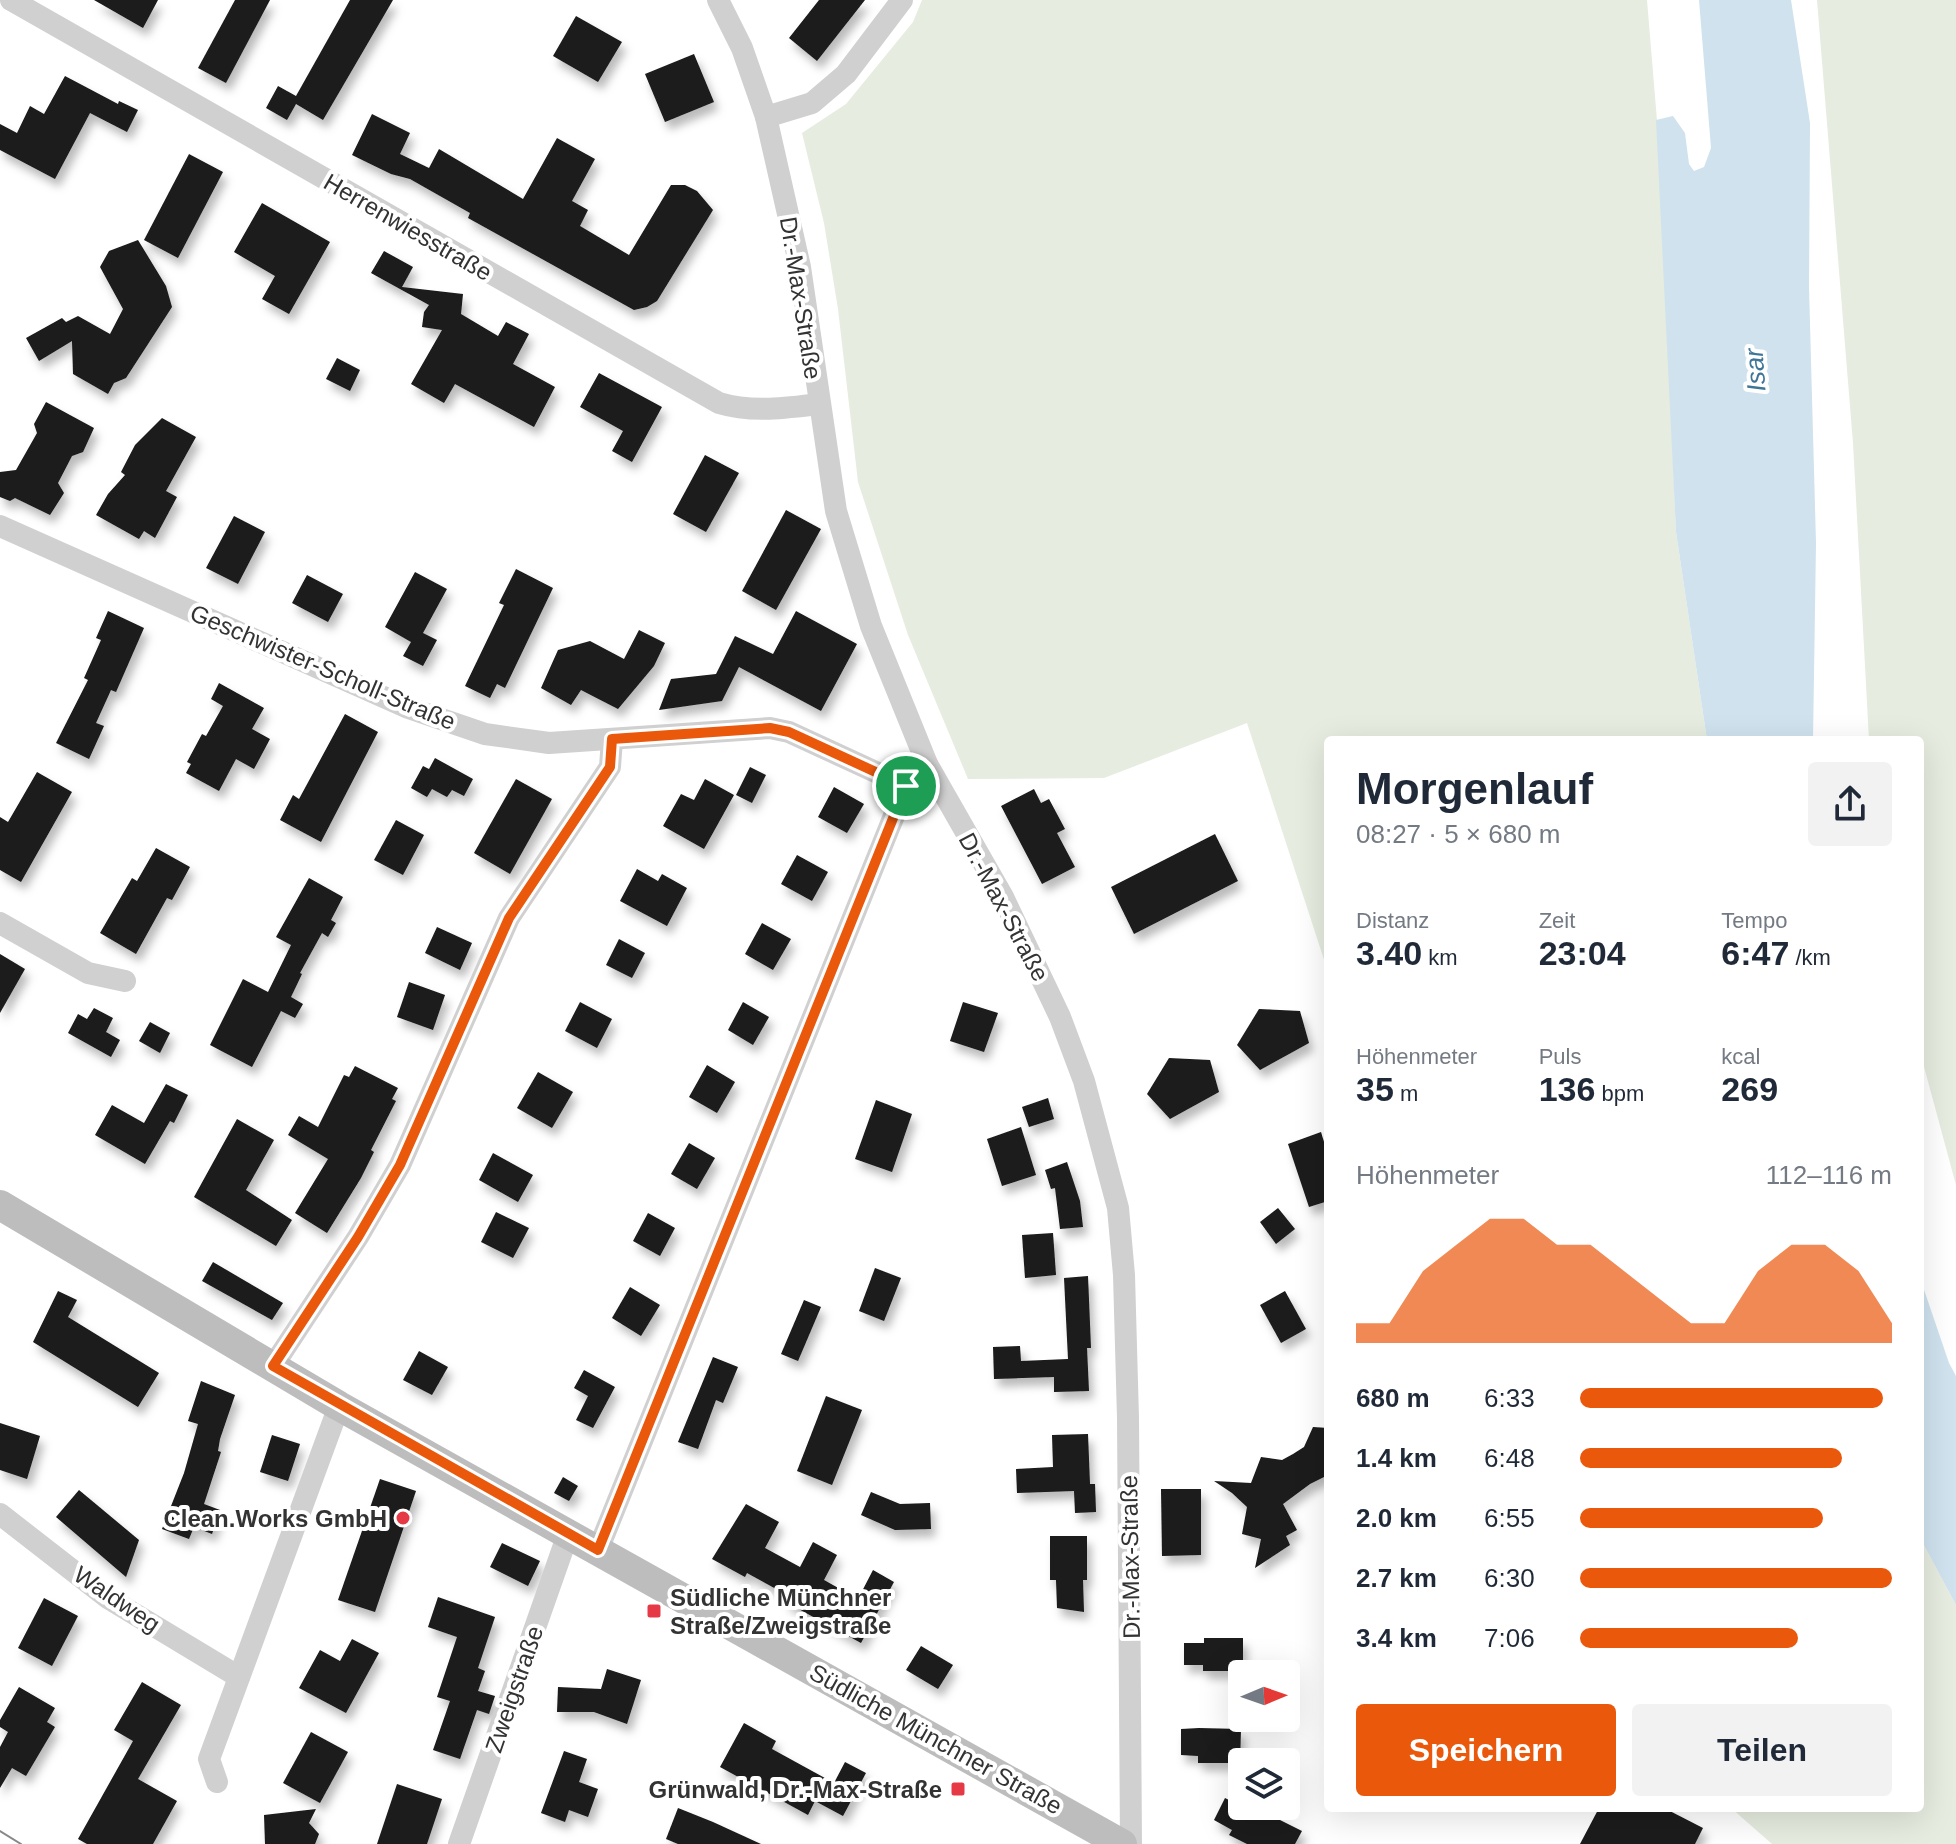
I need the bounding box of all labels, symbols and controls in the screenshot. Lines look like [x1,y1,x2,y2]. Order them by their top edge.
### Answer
street label: Herrenwiesstraße [319,168,497,286]
street label: Dr.-Max-Straße [775,215,827,381]
water label: Isar [1738,346,1771,393]
street label: Geschwister-Scholl-Straße [186,599,460,735]
pin [872,752,940,820]
button: share [1808,762,1892,846]
icon: arrive [884,764,928,808]
text: Morgenlauf [1356,764,1593,813]
text: 08:27 · 5 × 680 m [1356,819,1561,849]
street label: Dr.-Max-Straße [954,828,1054,986]
text: Distanz [1356,908,1429,933]
text: Zeit [1539,908,1575,933]
text: Tempo [1721,908,1787,933]
text: 3.40 [1356,934,1422,972]
text: 23:04 [1539,934,1626,972]
text: 6:47 [1721,934,1789,972]
text: km [1422,945,1458,970]
text: /km [1789,945,1831,970]
text: Höhenmeter [1356,1044,1477,1069]
text: Puls [1539,1044,1581,1069]
text: kcal [1721,1044,1760,1069]
text: 35 [1356,1070,1394,1108]
text: 136 [1539,1070,1595,1108]
text: 269 [1721,1070,1778,1108]
text: m [1394,1081,1418,1106]
text: bpm [1595,1081,1644,1106]
text: Höhenmeter [1356,1160,1499,1190]
text: 112–116 m [1766,1160,1892,1190]
text: 680 m [1356,1383,1430,1413]
text: 6:33 [1484,1383,1535,1413]
text: 1.4 km [1356,1443,1437,1473]
text: 6:48 [1484,1443,1535,1473]
street label: Dr.-Max-Straße [1115,1475,1145,1639]
text: 2.0 km [1356,1503,1437,1533]
text: 6:55 [1484,1503,1535,1533]
place label: Clean.Works GmbH [163,1505,387,1532]
marker: Clean.Works GmbH [394,1509,412,1527]
street label: Waldweg [69,1560,165,1638]
text: 2.7 km [1356,1563,1437,1593]
text: 6:30 [1484,1563,1535,1593]
place label: Südliche Münchner Straße/Zweigstraße [670,1584,891,1639]
marker: Südliche Münchner Straße/Zweigstraße [645,1602,663,1620]
street label: Zweigstraße [480,1622,548,1756]
text: 3.4 km [1356,1623,1437,1653]
text: 7:06 [1484,1623,1535,1653]
street label: Südliche Münchner Straße [805,1658,1067,1820]
north arrow [1228,1660,1300,1732]
map controls [1228,1660,1300,1820]
button: Speichern [1356,1704,1616,1796]
button: Teilen [1632,1704,1892,1796]
button: layers [1228,1748,1300,1820]
place label: Grünwald, Dr.-Max-Straße [649,1776,942,1803]
marker: Grünwald, Dr.-Max-Straße [949,1780,967,1798]

